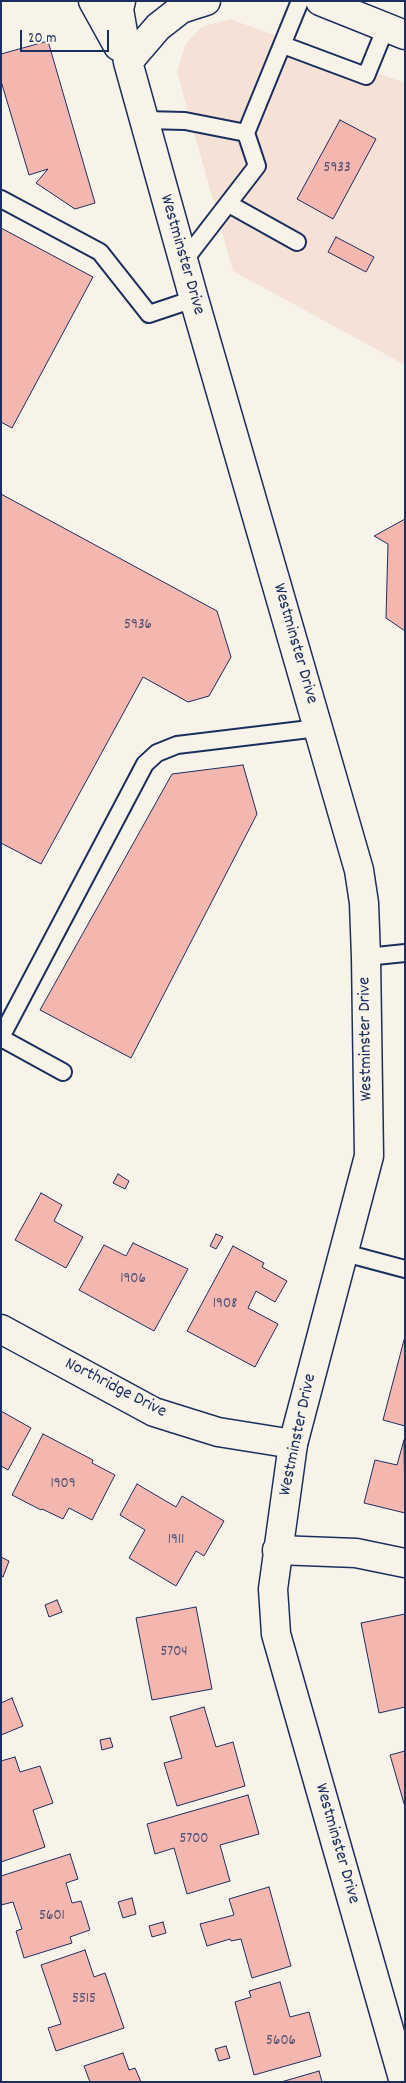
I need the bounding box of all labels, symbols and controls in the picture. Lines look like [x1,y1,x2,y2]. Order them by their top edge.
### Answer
scale bar [22,20,111,52]
text: 20 m [28,28,56,50]
house number: 5933 [323,160,351,178]
street label: Westminster Drive [154,192,208,318]
street label: Westminster Drive [267,581,321,707]
house number: 5936 [124,617,152,635]
street label: Westminster Drive [355,977,379,1101]
house number: 1906 [120,1271,146,1289]
house number: 1908 [213,1296,237,1314]
street label: Northridge Drive [60,1354,170,1424]
street label: Westminster Drive [276,1372,322,1498]
house number: 1909 [50,1476,76,1494]
house number: 1911 [168,1532,184,1550]
house number: 5704 [160,1644,188,1662]
street label: Westminster Drive [309,1781,363,1907]
house number: 5700 [179,1831,209,1849]
house number: 5601 [39,1908,65,1926]
house number: 5515 [72,1991,96,2009]
house number: 5606 [266,2033,296,2051]

